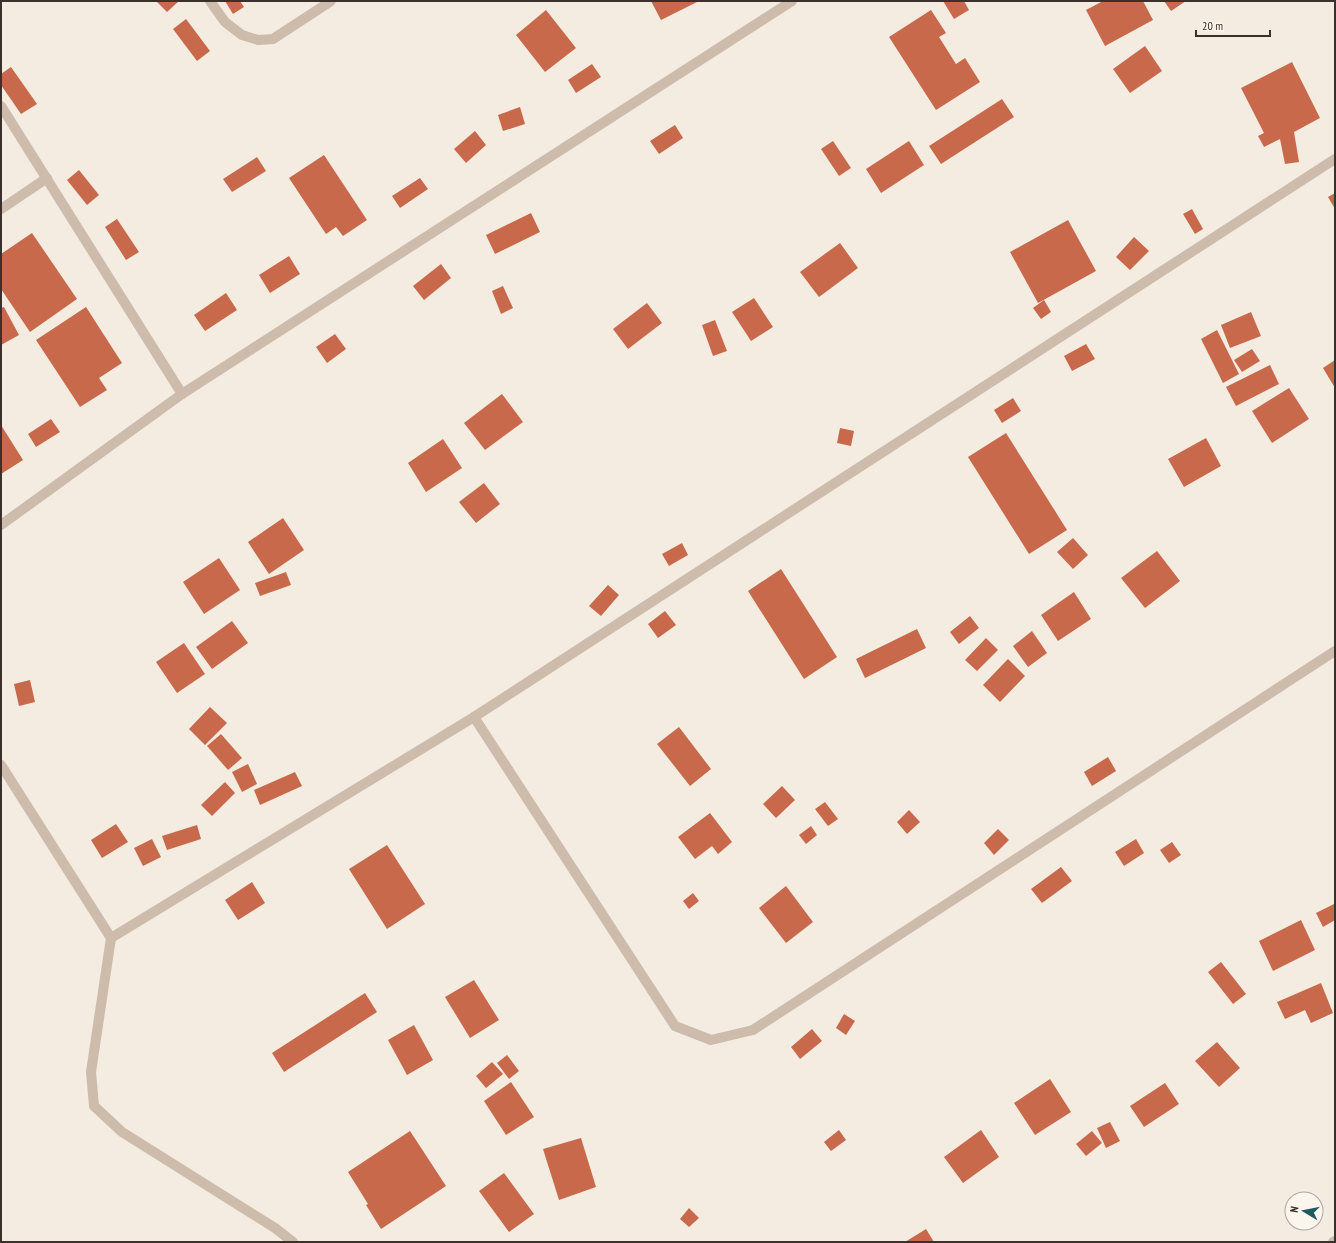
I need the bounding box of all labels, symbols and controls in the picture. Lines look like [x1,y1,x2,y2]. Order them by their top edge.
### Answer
scale bar [1196,12,1270,38]
text: 20 m [1202,18,1223,33]
north arrow [1284,1191,1324,1231]
text: N [1287,1205,1302,1213]

